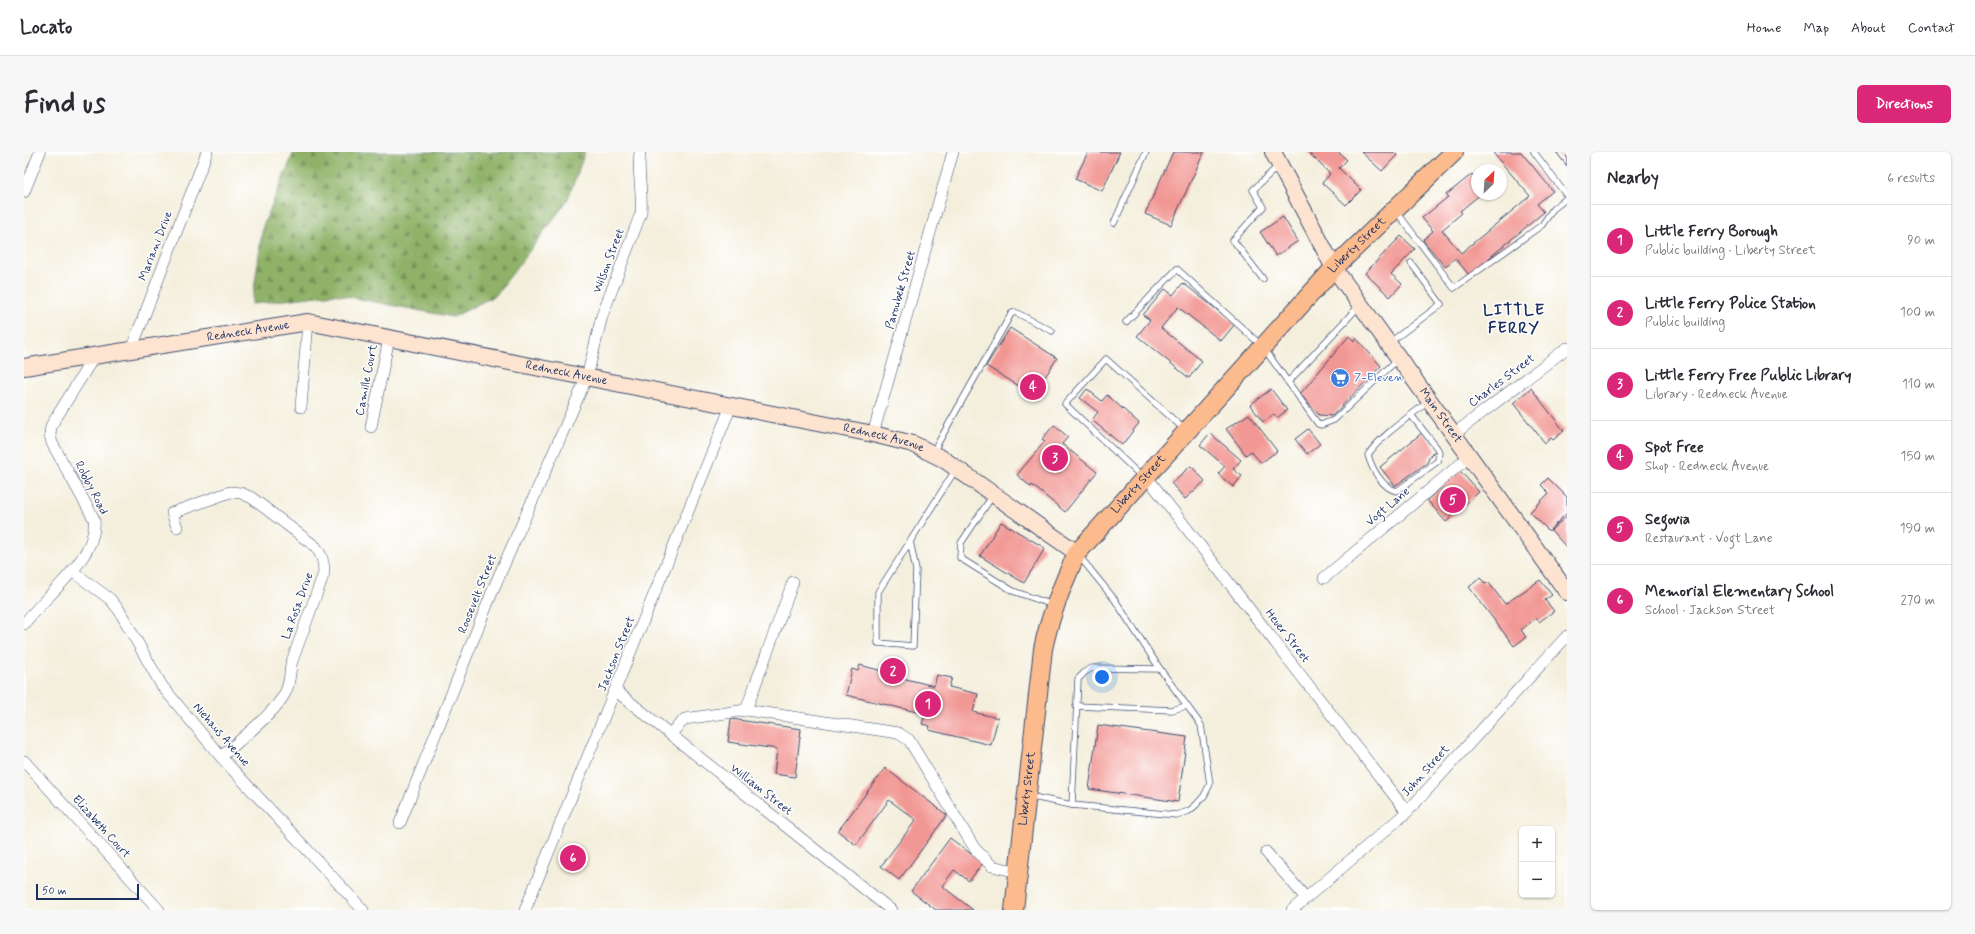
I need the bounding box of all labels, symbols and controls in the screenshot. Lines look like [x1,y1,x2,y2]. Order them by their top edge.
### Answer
text: Locato [20,15,72,40]
text: Home [1747,19,1781,37]
text: Map [1803,19,1829,37]
text: About [1851,19,1886,37]
text: Contact [1908,19,1955,37]
button: Directions [1857,85,1951,123]
text: Find us [24,86,105,123]
north arrow [1471,164,1507,200]
text: Nearby [1607,167,1659,189]
text: 6 results [1887,170,1935,187]
street label: Mariani Drive [135,208,177,283]
street label: Liberty Street [1325,214,1390,277]
text: Little Ferry Borough [1645,222,1778,242]
street label: Wilson Street [589,226,629,296]
text: 1 [1617,232,1623,249]
text: 90 m [1907,232,1935,249]
text: Public building · Liberty Street [1645,242,1816,259]
street label: Paroubek Street [882,248,920,331]
text: Little Ferry Police Station [1645,294,1816,314]
district label: LITTLE FERRY [1483,300,1545,339]
text: 2 [1617,304,1623,321]
text: 100 m [1900,304,1935,321]
text: Public building [1645,314,1725,331]
street label: Redneck Avenue [206,317,291,346]
street label: Camille Court [352,343,382,417]
street label: Charles Street [1466,351,1539,411]
street label: Redneck Avenue [524,357,609,389]
text: Little Ferry Free Public Library [1645,366,1851,386]
supermarket icon: 7-Eleven [1329,367,1351,389]
place label: 7-Eleven [1354,370,1404,386]
pin: 4 [1020,372,1046,402]
text: 3 [1617,376,1623,393]
text: 110 m [1902,376,1935,393]
street label: Main Street [1415,385,1466,447]
text: Library · Redneck Avenue [1645,386,1788,403]
street label: Redneck Avenue [842,420,928,457]
text: Spot Free [1645,438,1704,458]
pin: 3 [1042,443,1068,473]
text: 4 [1616,448,1624,465]
text: 150 m [1901,448,1935,465]
street label: Liberty Street [1108,451,1170,517]
street label: Robby Road [71,458,111,518]
text: Shop · Redneck Avenue [1645,458,1769,475]
street label: Vogt Lane [1363,484,1414,531]
pin: 5 [1440,485,1466,515]
text: Segovia [1645,510,1690,530]
text: 5 [1616,520,1624,537]
text: 190 m [1900,520,1935,537]
text: Restaurant · Vogt Lane [1645,530,1773,547]
street label: Roosevelt Street [455,552,501,636]
street label: La Rosa Drive [279,570,317,642]
text: Memorial Elementary School [1645,582,1834,602]
text: 6 [1617,592,1623,609]
text: 270 m [1900,592,1935,609]
text: School · Jackson Street [1645,602,1775,619]
street label: Heuer Street [1261,606,1313,667]
street label: Jackson Street [595,614,639,694]
pin: 2 [880,656,906,686]
your location [1092,667,1112,687]
pin: 1 [915,689,941,719]
street label: Niehaus Avenue [189,700,253,770]
street label: John Street [1398,742,1454,800]
street label: Liberty Street [1015,751,1040,827]
street label: William Street [727,761,796,820]
street label: Elizabeth Court [68,792,134,862]
map controls [1519,826,1555,898]
button: + [1519,826,1555,862]
pin: 6 [560,843,586,873]
button: − [1519,862,1555,898]
scale bar [36,882,139,901]
text: 50 m [42,884,67,898]

